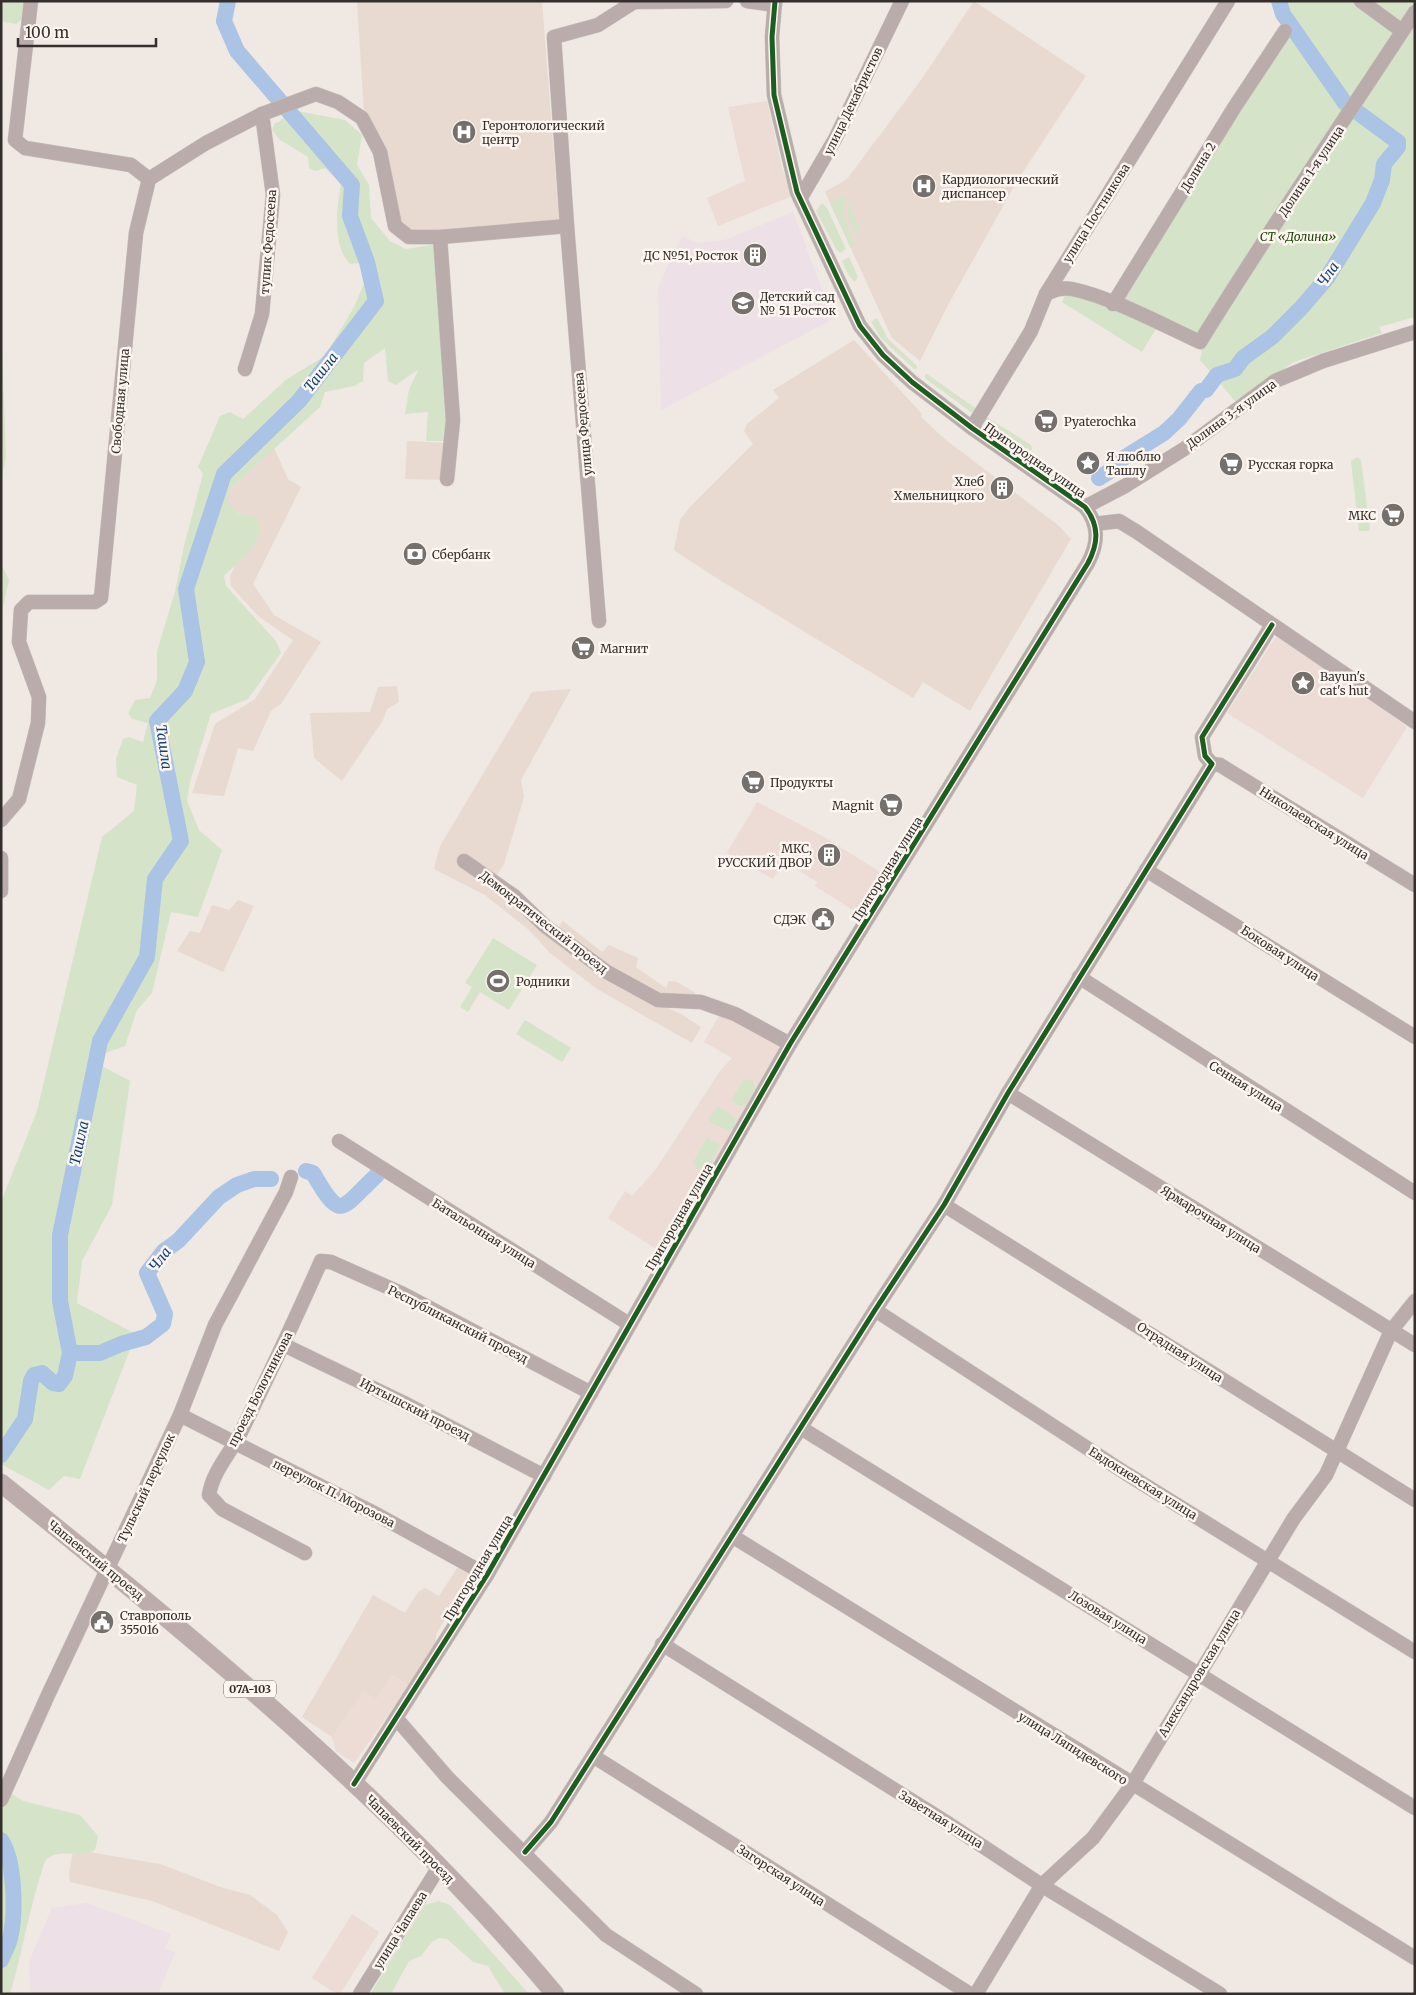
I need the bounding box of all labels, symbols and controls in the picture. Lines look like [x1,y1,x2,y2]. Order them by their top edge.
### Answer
scale bar [18,15,155,47]
text: 100 m [25,23,69,42]
street label: улица Декабристов [820,45,886,157]
place label: Геронтологический центр [482,118,605,147]
hospital icon: Геронтологический центр [451,119,477,145]
street label: Долина 1-я улица [1275,123,1347,219]
street label: Долина 2 [1177,139,1219,195]
street label: улица Постникова [1059,160,1133,265]
place label: Кардиологический диспансер [941,172,1059,201]
hospital icon: Кардиологический диспансер [911,173,937,199]
street label: тупик Федосеева [257,188,279,295]
park label: СТ «Долина» [1260,229,1336,244]
building icon: ДС №51, Росток [742,242,768,268]
place label: ДС №51, Росток [644,248,738,263]
water label: Чла [1313,258,1343,290]
place label: Детский сад № 51 Росток [760,289,836,318]
school or university icon: Детский сад № 51 Росток [730,290,756,316]
street label: Свободная улица [108,347,132,454]
water label: Ташла [300,349,342,395]
street label: улица Федосеева [571,371,595,476]
street label: Долина 3-я улица [1183,376,1279,452]
supermarket icon: Pyaterochka [1033,408,1059,434]
place label: Pyaterochka [1064,414,1137,429]
street label: Пригородная улица [981,419,1089,501]
place label: Я люблю Ташлу [1106,449,1161,478]
place icon: Я люблю Ташлу [1075,450,1101,476]
supermarket icon: Русская горка [1218,451,1244,477]
place label: Русская горка [1248,457,1334,472]
place label: Хлеб Хмельницкого [894,474,984,503]
building icon: Хлеб Хмельницкого [989,475,1015,501]
supermarket icon: МКС [1380,502,1406,528]
place label: МКС [1348,508,1376,523]
bank icon: Сбербанк [402,541,428,567]
place label: Сбербанк [432,547,491,562]
supermarket icon: Магнит [570,635,596,661]
place label: Магнит [600,641,648,656]
place label: Bayun's cat's hut [1320,669,1369,698]
place icon: Bayun's cat's hut [1290,670,1316,696]
water label: Ташла [152,723,176,771]
supermarket icon: Продукты [740,769,766,795]
place label: Продукты [770,775,833,790]
street label: Николаевская улица [1257,783,1372,863]
supermarket icon: Magnit [878,792,904,818]
place label: Magnit [832,798,874,813]
street label: Пригородная улица [848,813,926,924]
place label: МКС, РУССКИЙ ДВОР [717,841,812,870]
building icon: МКС, РУССКИЙ ДВОР [816,842,842,868]
street label: Демократический проезд [477,868,611,976]
public building icon: СДЭК [810,906,836,932]
place label: СДЭК [774,912,806,927]
street label: Боковая улица [1238,922,1322,984]
sports icon: Родники [485,968,511,994]
place label: Родники [516,974,570,989]
street label: Сенная улица [1207,1057,1286,1115]
water label: Ташла [66,1119,92,1167]
street label: Пригородная улица [642,1160,716,1273]
street label: Ярмарочная улица [1158,1182,1264,1256]
street label: Батальонная улица [430,1195,539,1271]
water label: Чла [145,1243,175,1275]
street label: Республиканский проезд [385,1282,531,1366]
street label: Отрадная улица [1134,1319,1226,1386]
street label: проезд Болотникова [225,1329,296,1449]
street label: Иртышский проезд [357,1375,473,1443]
street label: Тульский переулок [114,1431,178,1545]
street label: Евдокиевская улица [1086,1444,1200,1523]
street label: переулок П. Морозова [271,1456,398,1531]
street label: Пригородная улица [440,1512,516,1624]
street label: Чапаевский проезд [45,1517,147,1603]
street label: Лозовая улица [1066,1587,1150,1647]
street label: Александровская улица [1154,1606,1243,1740]
place label: Ставрополь 355016 [120,1608,192,1637]
public building icon: Ставрополь 355016 [89,1609,115,1635]
road number: 07А-103 [224,1680,276,1698]
street label: улица Ляпидевского [1016,1708,1130,1788]
street label: Заветная улица [896,1787,986,1851]
street label: Чапаевский проезд [363,1792,457,1886]
street label: Загорская улица [734,1841,828,1909]
street label: улица Чапаева [370,1888,430,1972]

